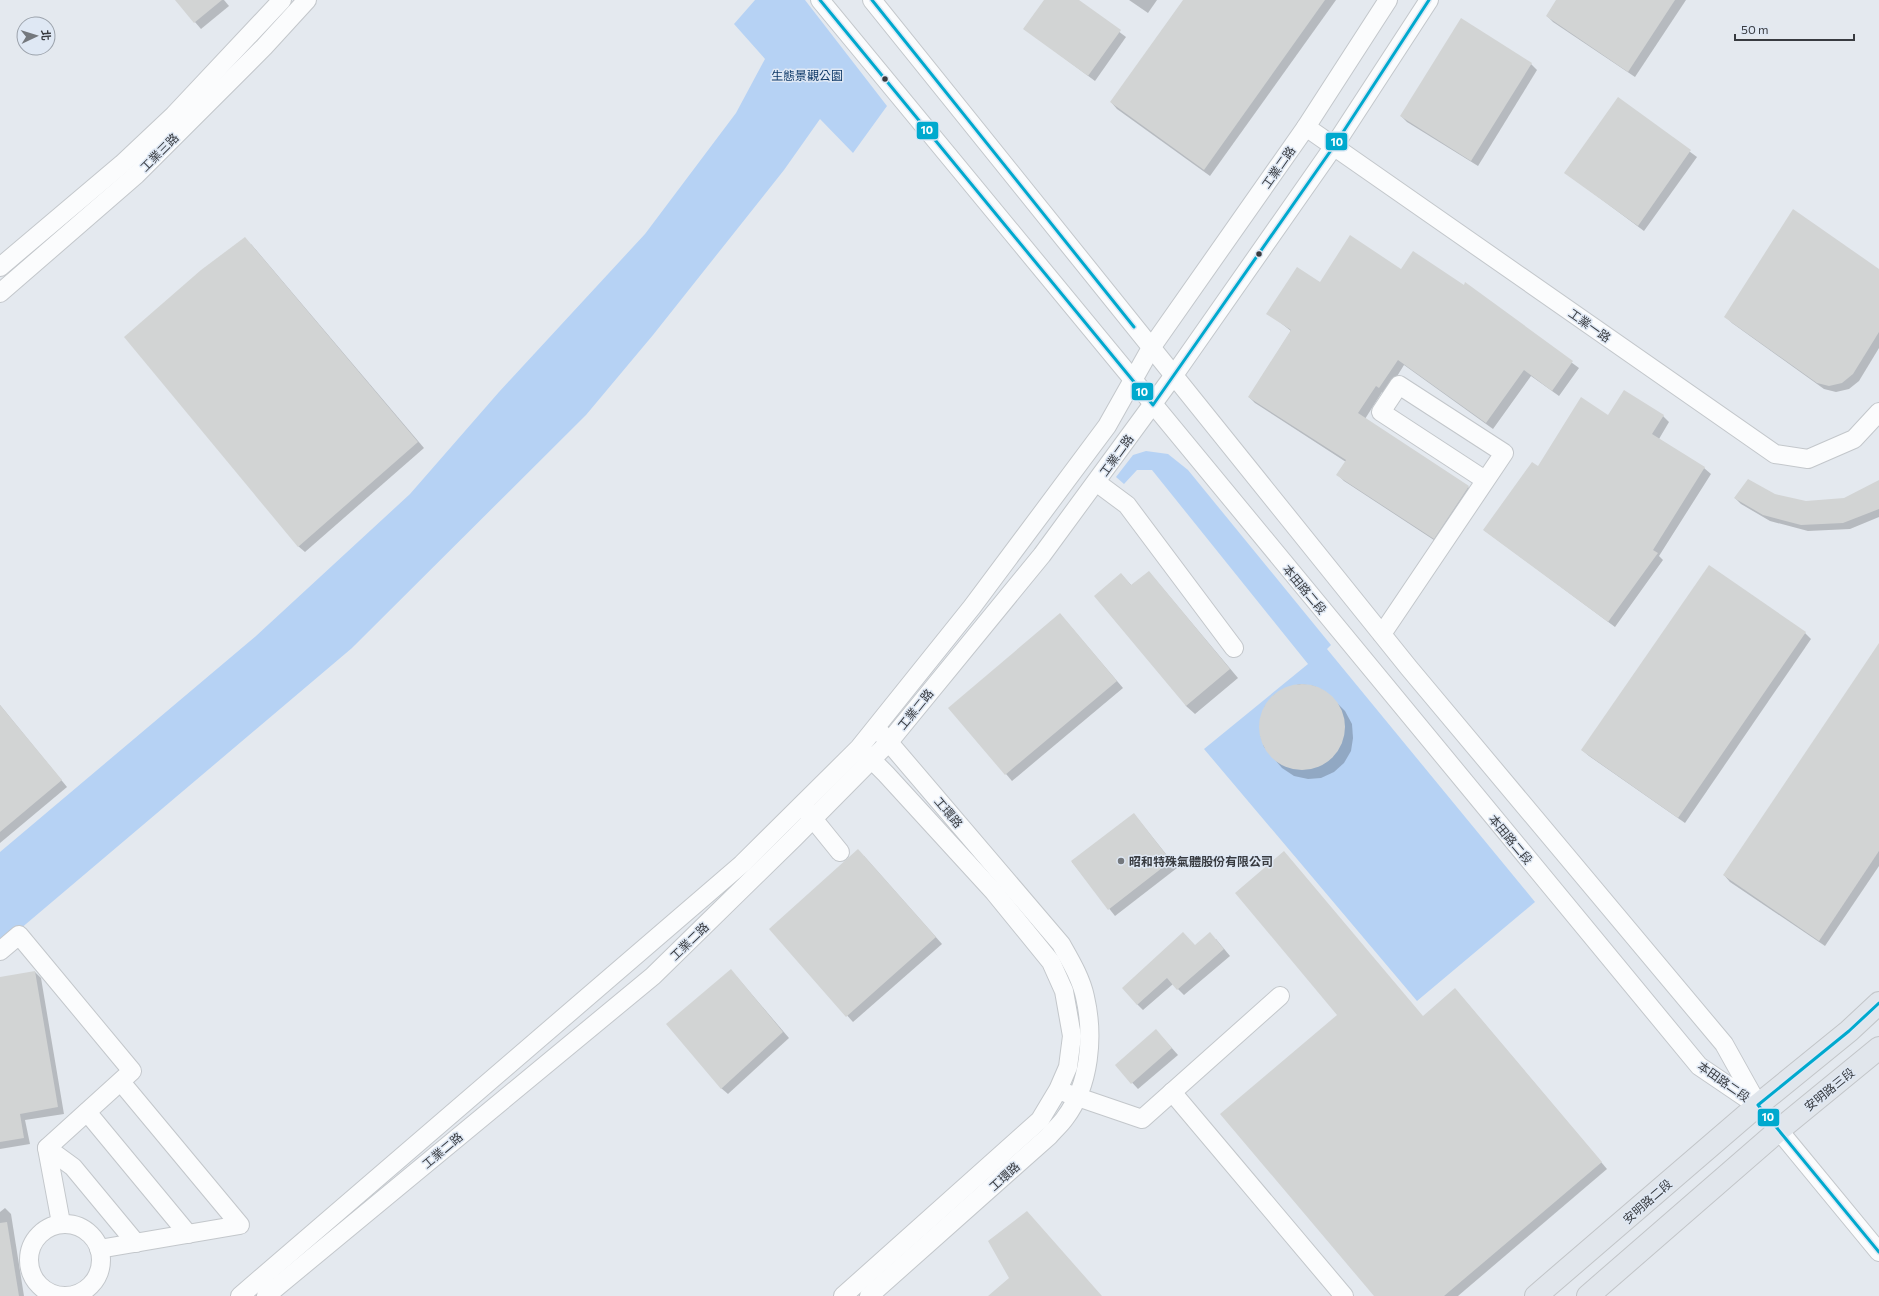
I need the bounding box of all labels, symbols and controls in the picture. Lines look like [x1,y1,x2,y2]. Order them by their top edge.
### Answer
north arrow [16,16,56,56]
scale bar [1735,16,1854,42]
text: 50 m [1741,22,1769,36]
text: 北 [40,29,53,41]
park label: 生態景觀公園 [771,68,843,82]
unlabelled marker [880,74,890,84]
line badge: 10 [916,121,939,140]
text: 10 [921,123,933,136]
street label: 工業三路 [137,130,181,174]
line badge: 10 [1325,132,1348,151]
text: 10 [1331,135,1343,148]
street label: 工業二路 [1258,143,1298,191]
unlabelled marker [1254,249,1264,259]
street label: 工業一路 [1566,305,1614,345]
line badge: 10 [1131,382,1154,401]
text: 10 [1136,385,1148,398]
street label: 工業二路 [1096,431,1136,479]
street label: 本田路二段 [1280,562,1330,616]
street label: 工業二路 [894,686,936,732]
street label: 工環路 [932,794,966,830]
street label: 本田路二段 [1486,812,1536,866]
place label: 昭和特殊氣體股份有限公司 [1129,854,1273,868]
marker: 昭和特殊氣體股份有限公司 [1116,856,1126,866]
street label: 工業二路 [667,919,711,963]
street label: 本田路二段 [1695,1058,1753,1104]
street label: 安明路三段 [1801,1065,1857,1113]
line badge: 10 [1757,1108,1780,1127]
text: 10 [1762,1110,1774,1123]
street label: 工業二路 [419,1129,465,1171]
street label: 工環路 [986,1159,1022,1193]
street label: 安明路二段 [1620,1176,1674,1226]

